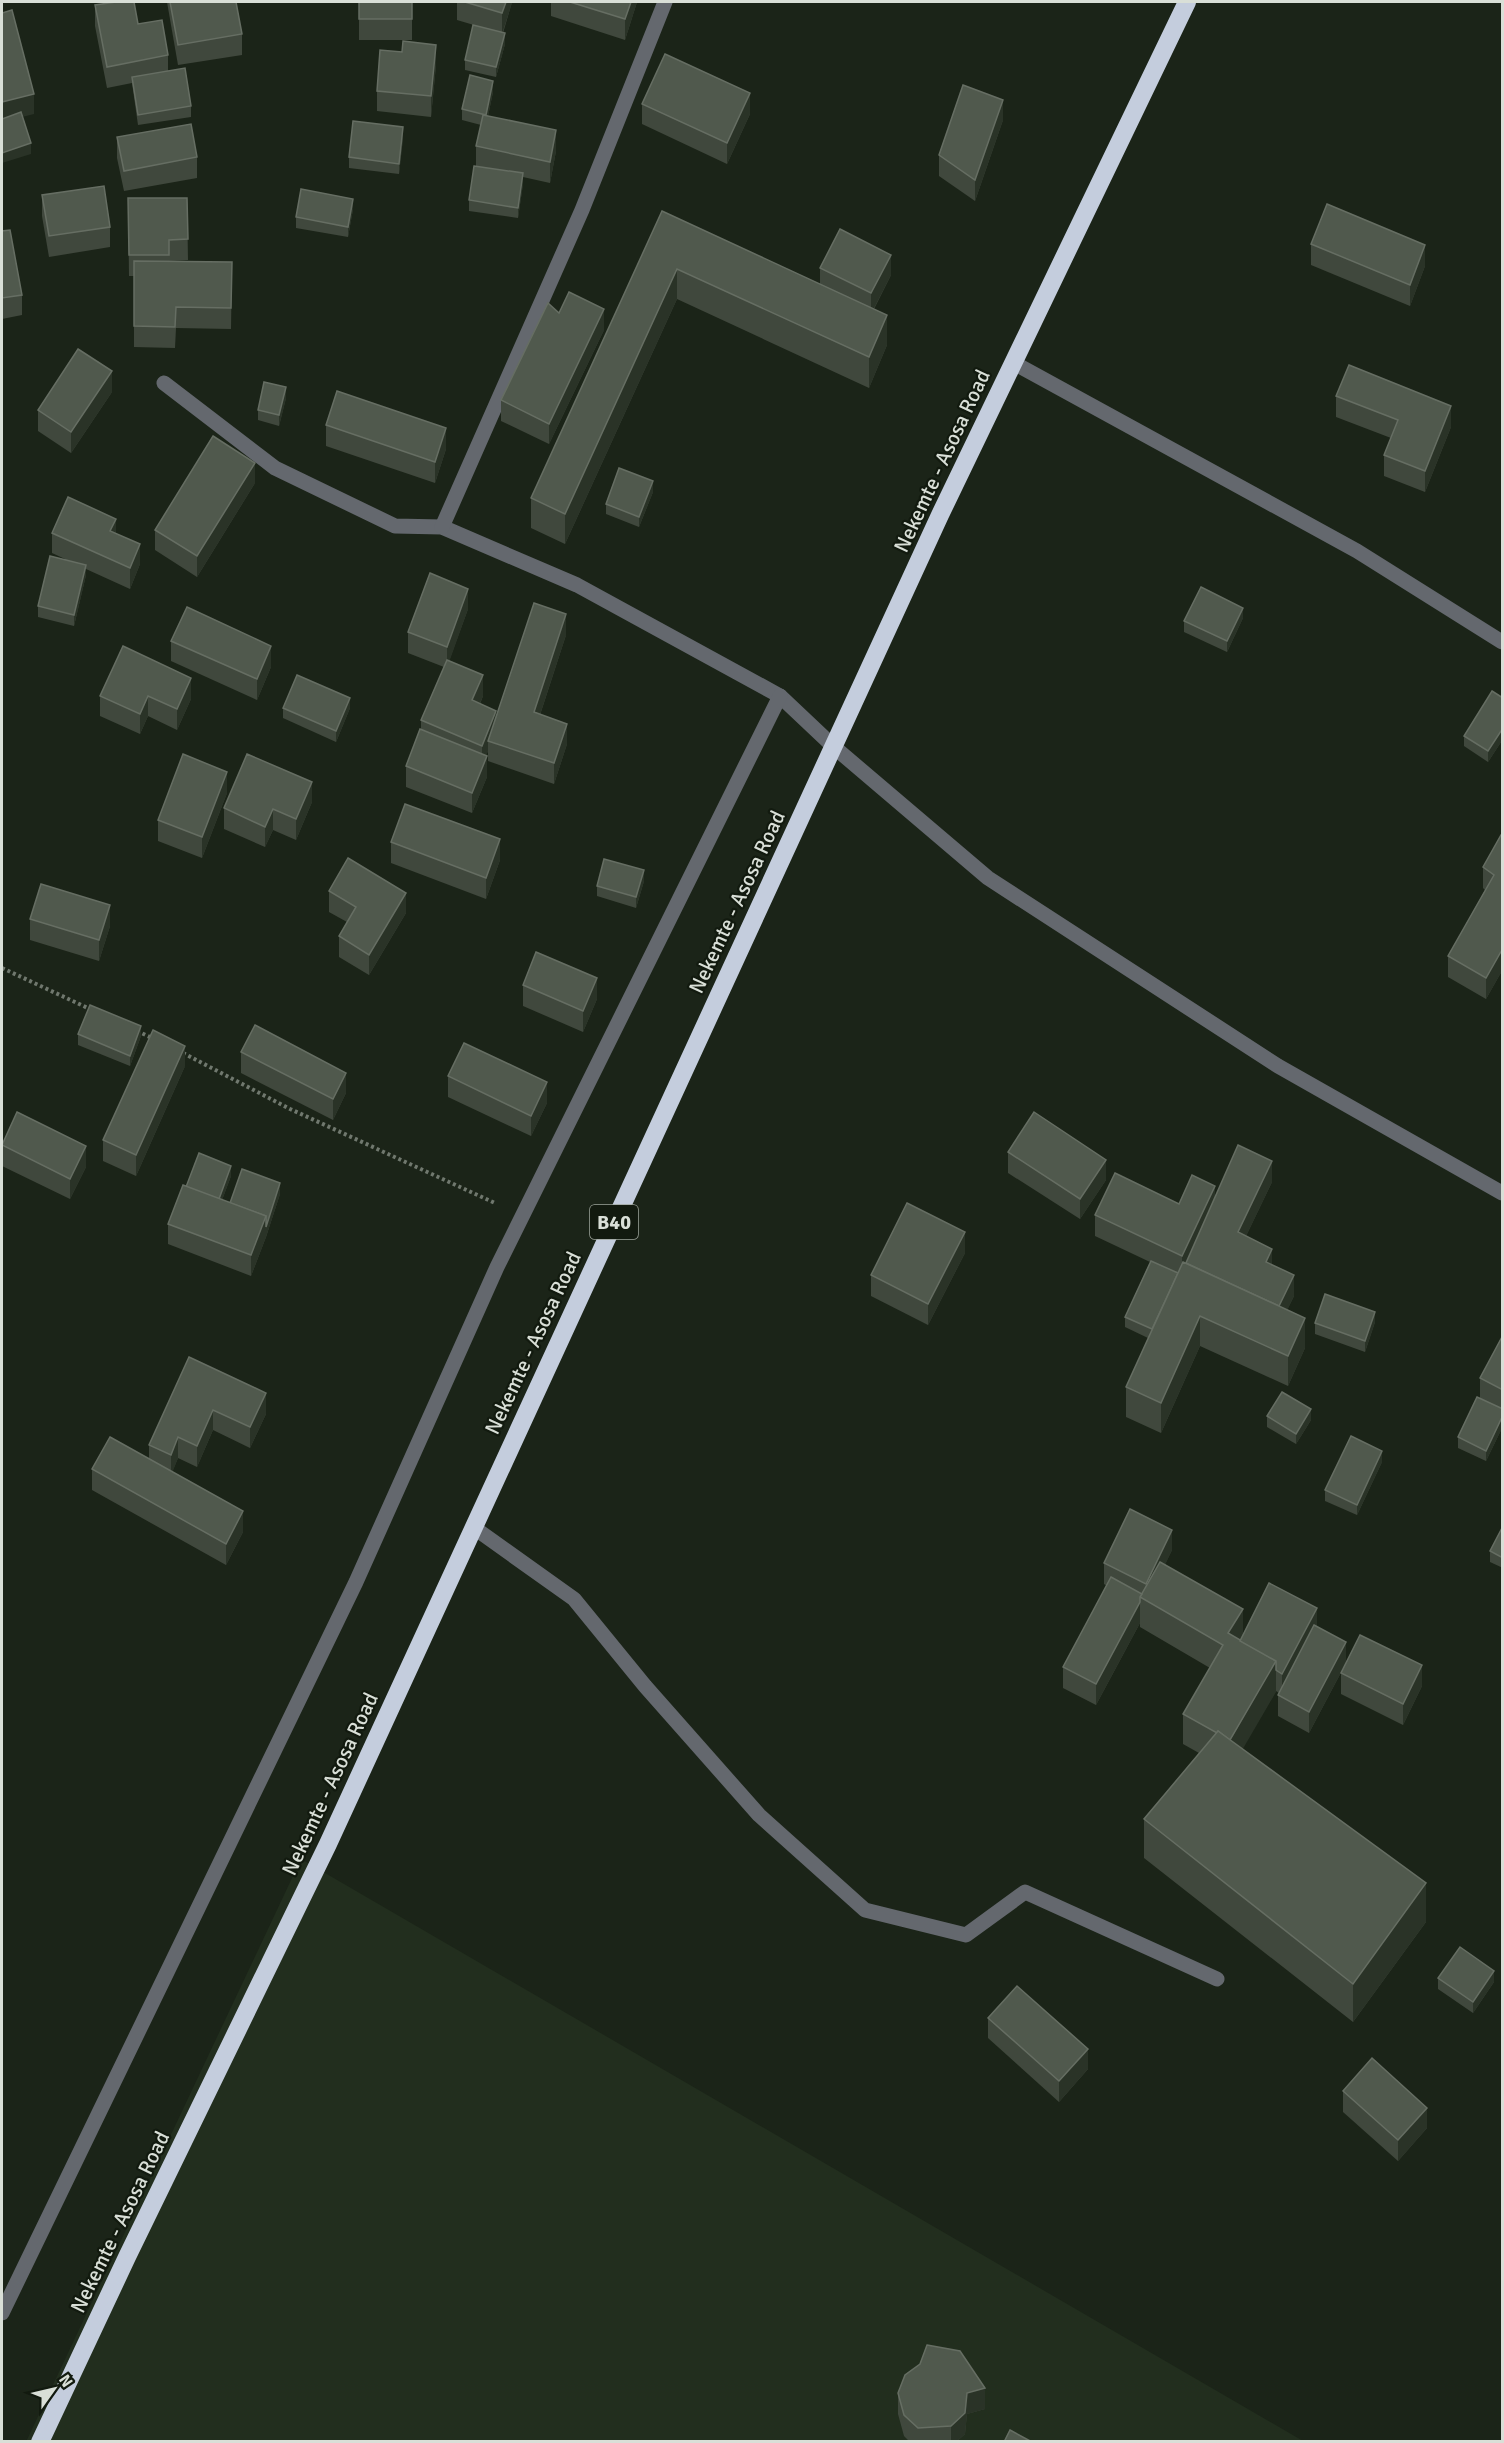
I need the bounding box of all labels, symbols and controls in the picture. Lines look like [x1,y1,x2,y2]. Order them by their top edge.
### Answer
street label: Nekemte - Asosa Road [888,365,996,557]
street label: Nekemte - Asosa Road [683,806,791,998]
road number: B40 [590,1205,638,1239]
street label: Nekemte - Asosa Road [479,1247,587,1439]
street label: Nekemte - Asosa Road [276,1688,384,1880]
street label: Nekemte - Asosa Road [65,2127,175,2317]
north arrow [24,2359,84,2419]
text: N [54,2371,77,2391]

